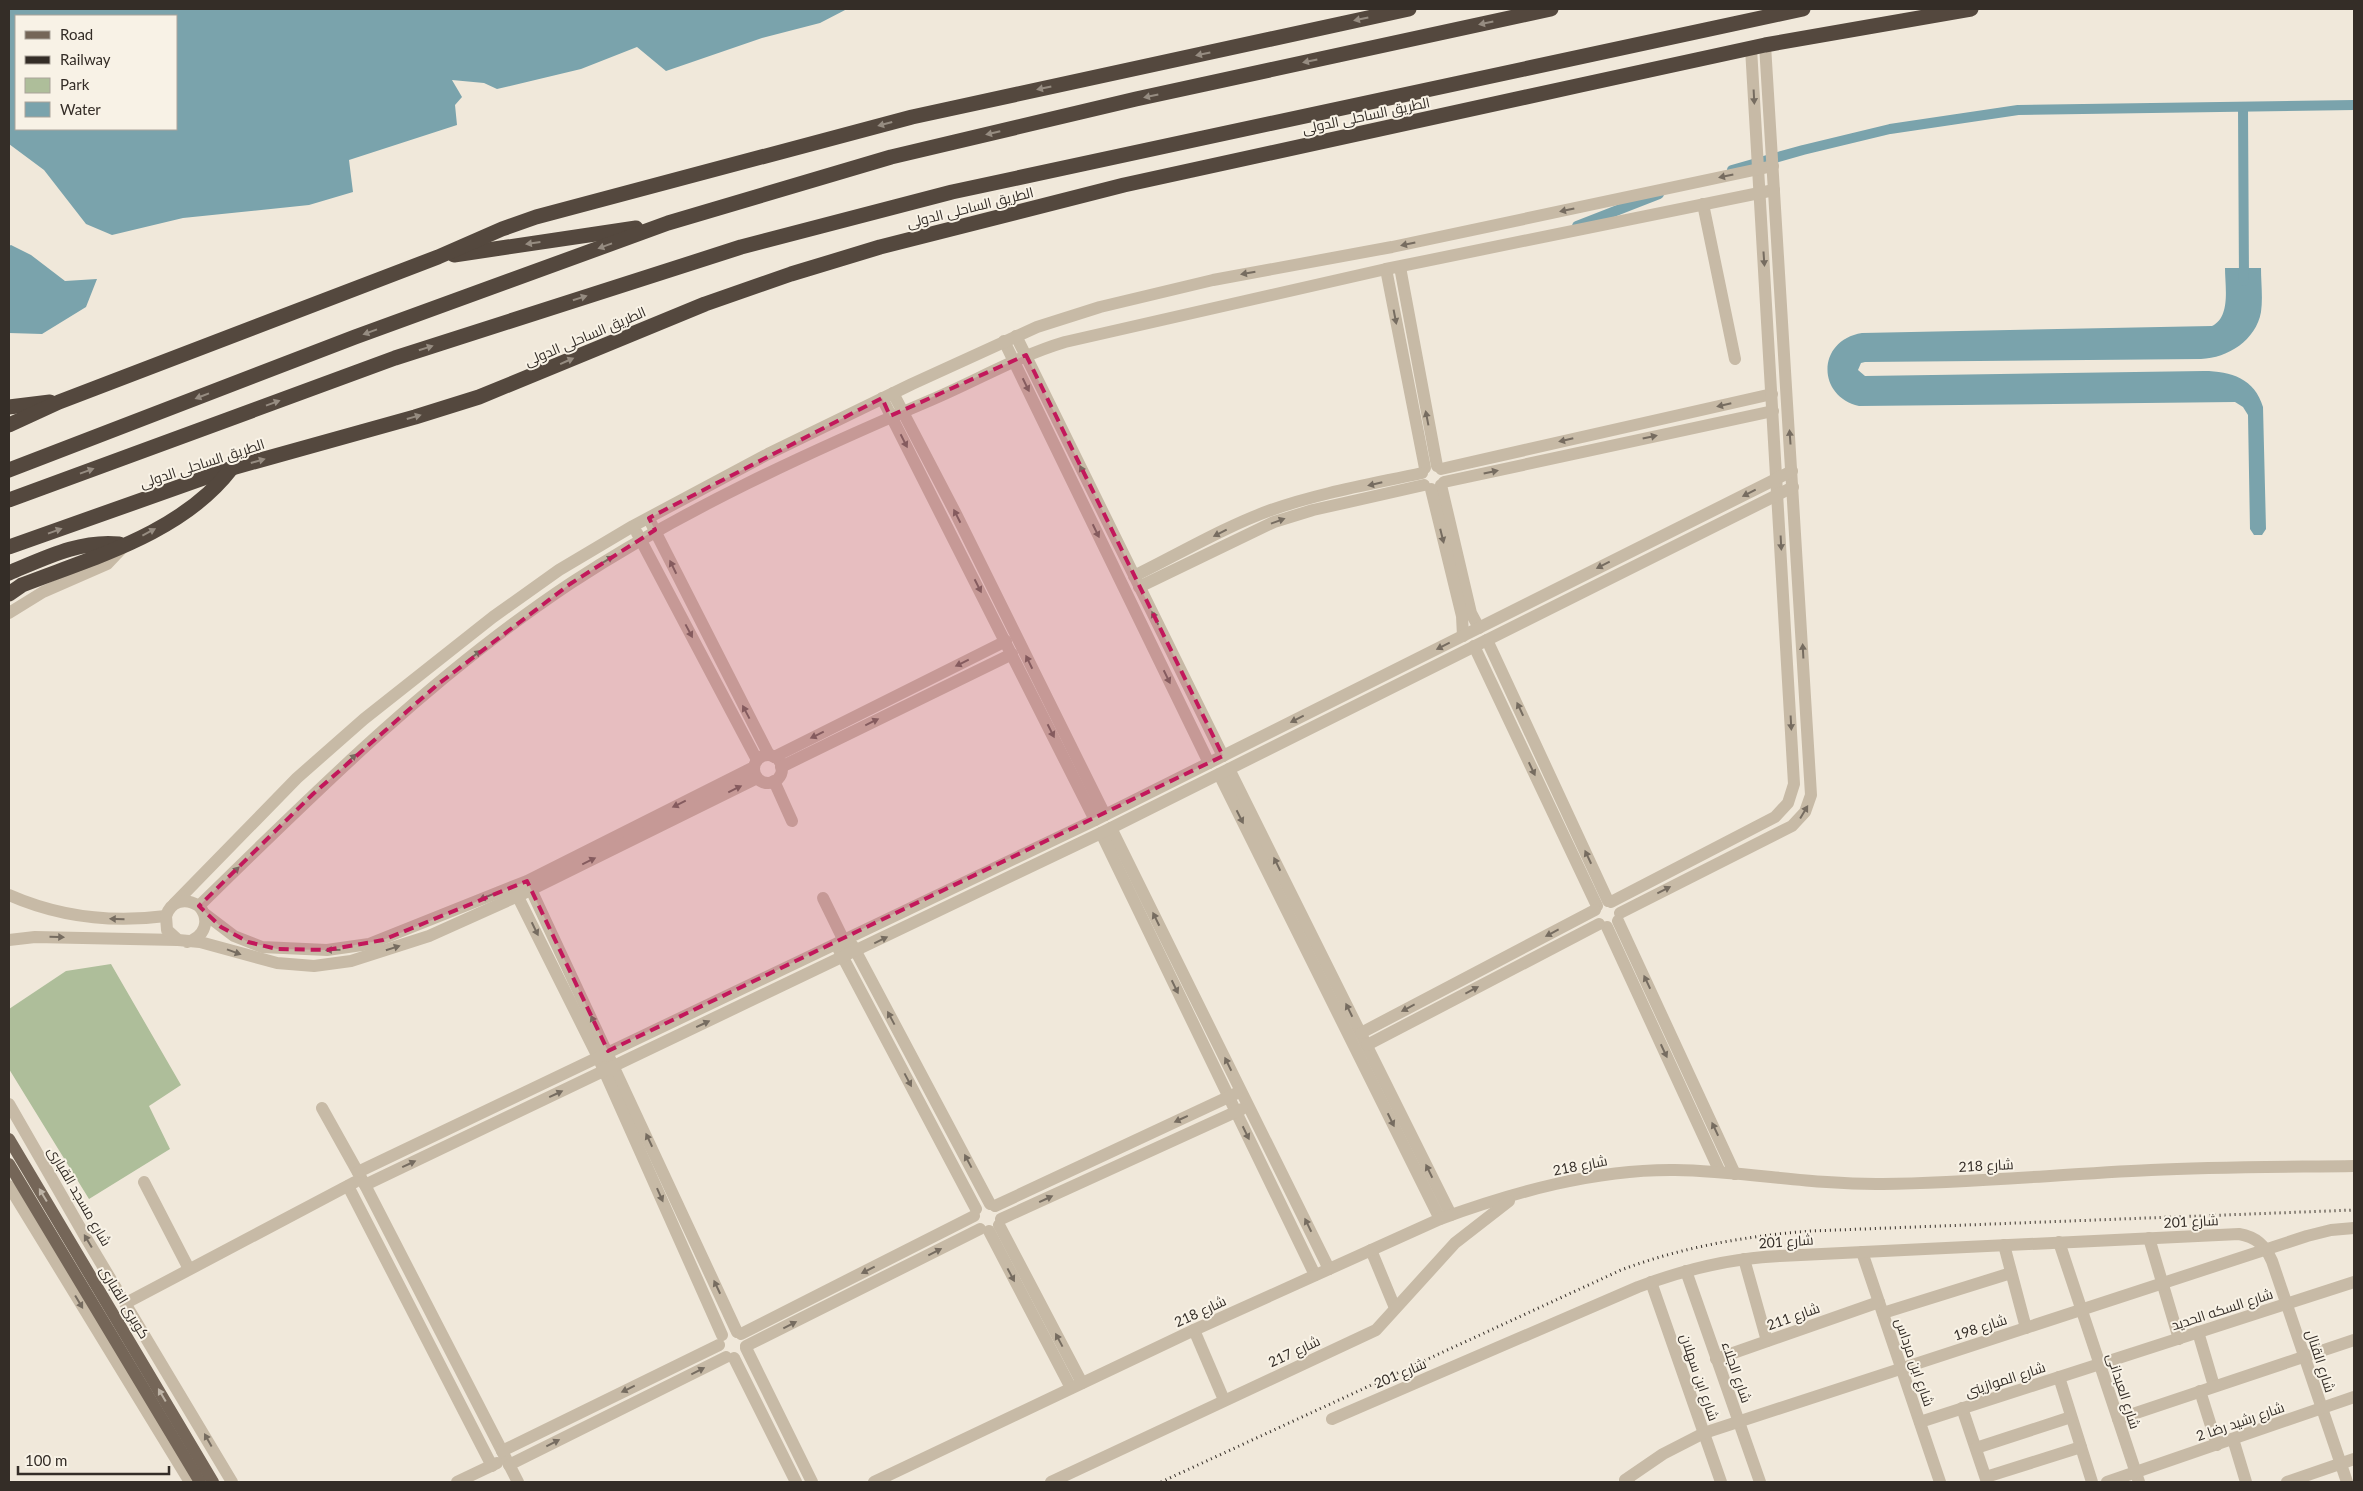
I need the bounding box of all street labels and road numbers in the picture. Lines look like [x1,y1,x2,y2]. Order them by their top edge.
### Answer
street label: الطريق الساحلى الدولى [1301,93,1432,138]
street label: الطريق الساحلى الدولى [905,183,1035,232]
street label: الطريق الساحلى الدولى [522,303,649,370]
street label: الطريق الساحلى الدولى [137,435,267,492]
street label: شارع مسجد القبارى [44,1143,115,1249]
street label: شارع 218 [1551,1151,1609,1180]
street label: شارع 218 [1958,1155,2014,1176]
street label: شارع 201 [2163,1211,2219,1232]
street label: شارع 201 [1758,1231,1814,1252]
street label: كوبرى القبارى [97,1262,153,1342]
street label: شارع السكه الحديد [2169,1285,2275,1334]
street label: شارع 218 [1171,1292,1229,1331]
street label: شارع 211 [1764,1299,1822,1334]
street label: شارع 198 [1951,1310,2009,1345]
street label: شارع ابن مرداس [1891,1316,1938,1409]
street label: شارع القنال [2302,1328,2339,1395]
street label: شارع ابن سهلان [1676,1331,1723,1423]
street label: شارع 217 [1265,1332,1323,1371]
street label: شارع الجلاء [1718,1339,1755,1405]
street label: شارع العبدانى [2103,1351,2144,1431]
street label: شارع 201 [1371,1354,1429,1393]
street label: شارع الموازينى [1963,1358,2048,1401]
street label: شارع رشيد رضا 2 [2194,1398,2287,1445]

